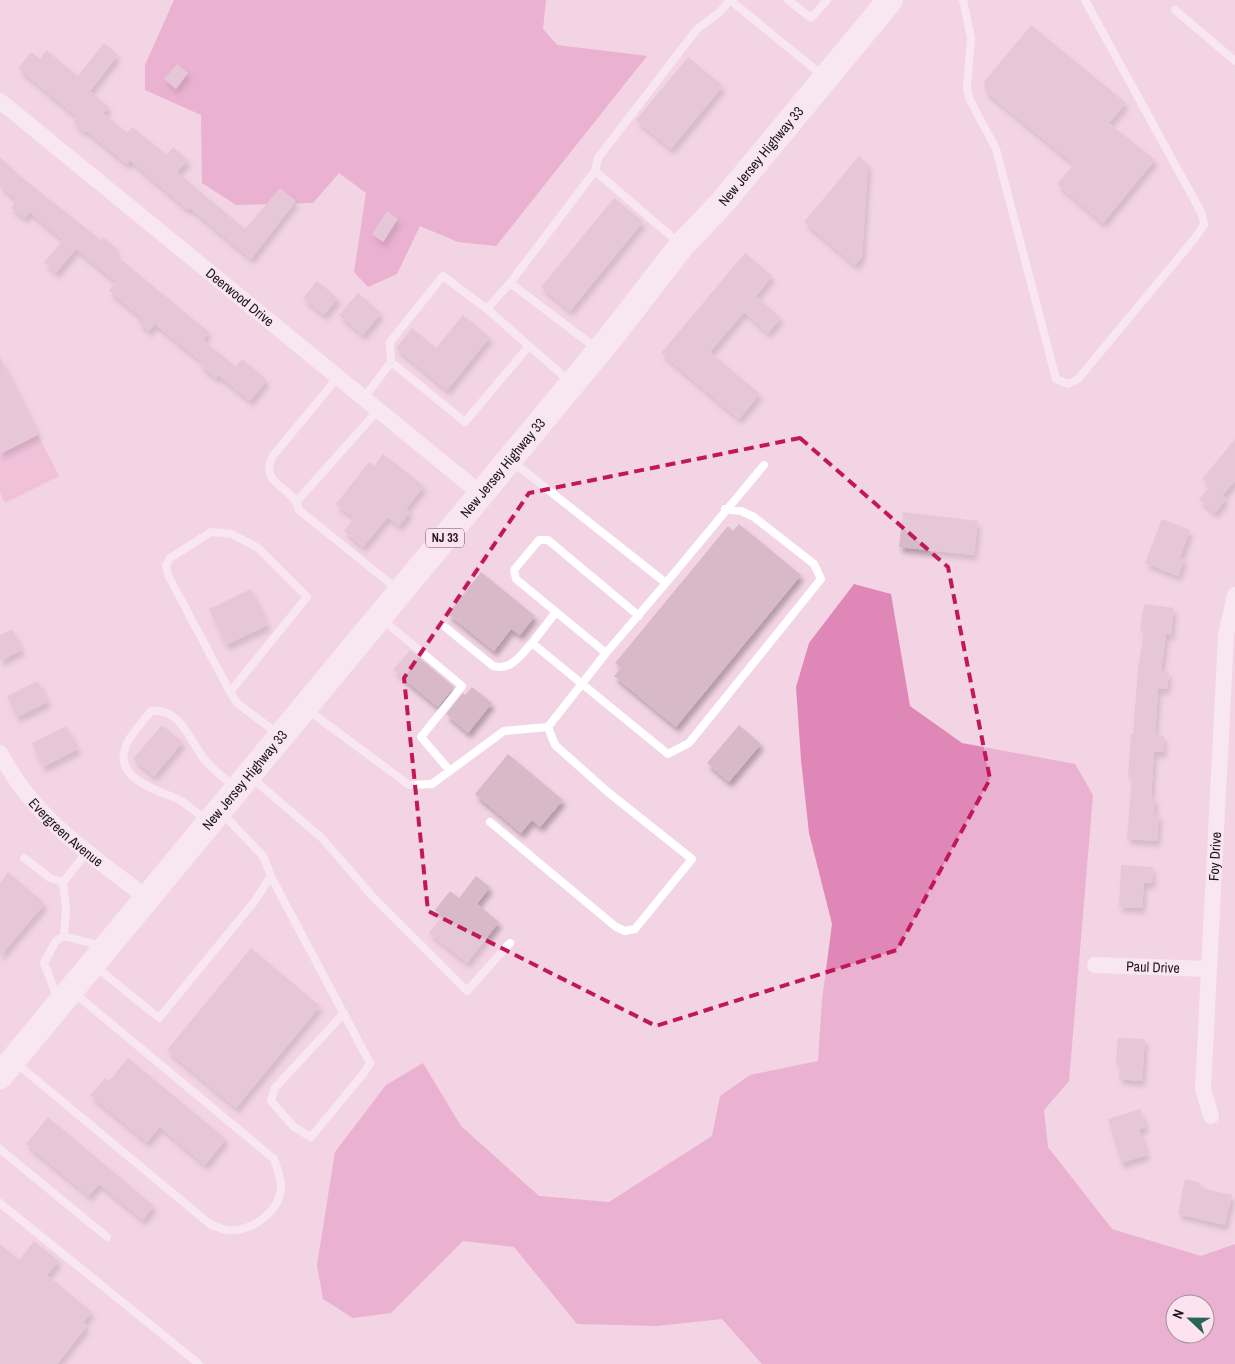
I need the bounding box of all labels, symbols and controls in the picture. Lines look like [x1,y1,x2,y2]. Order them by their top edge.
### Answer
street label: New Jersey Highway 33 [714,103,807,210]
street label: Deerwood Drive [202,264,278,330]
street label: New Jersey Highway 33 [456,414,549,521]
road number: NJ 33 [426,528,464,548]
street label: New Jersey Highway 33 [198,727,291,834]
street label: Evergreen Avenue [25,794,107,871]
street label: Foy Drive [1205,831,1225,882]
street label: Paul Drive [1126,957,1180,977]
north arrow [1165,1294,1215,1344]
text: N [1168,1307,1188,1321]

